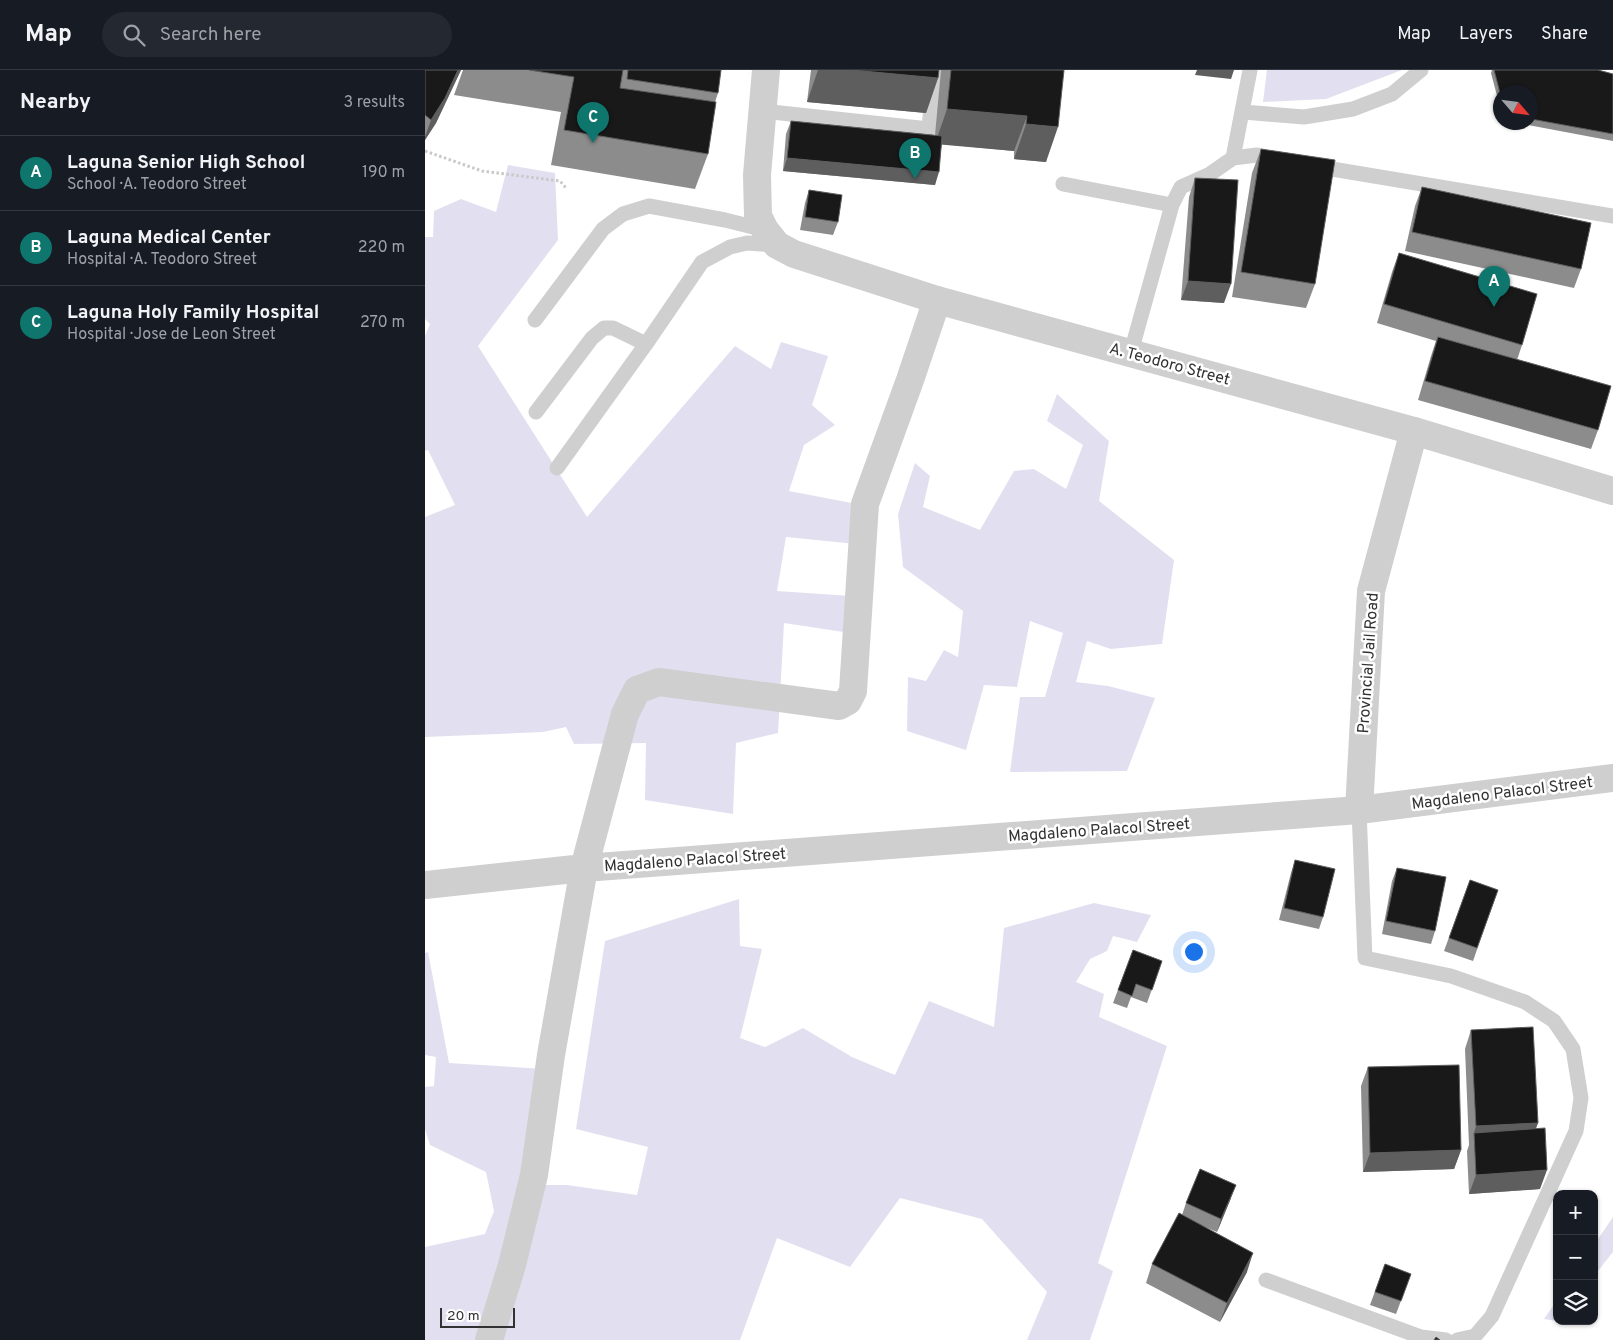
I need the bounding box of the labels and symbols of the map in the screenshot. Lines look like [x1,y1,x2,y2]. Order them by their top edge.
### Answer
north arrow [1493,85,1538,130]
pin: C [577,102,609,143]
pin: B [899,138,931,179]
pin: A [1478,266,1510,307]
street label: A. Teodoro Street [1107,339,1232,391]
street label: Provincial Jail Road [1354,592,1384,734]
street label: Magdaleno Palacol Street [1411,773,1594,815]
street label: Magdaleno Palacol Street [1007,815,1191,847]
street label: Magdaleno Palacol Street [603,845,787,877]
your location [1181,939,1207,965]
scale bar [440,1305,515,1328]

